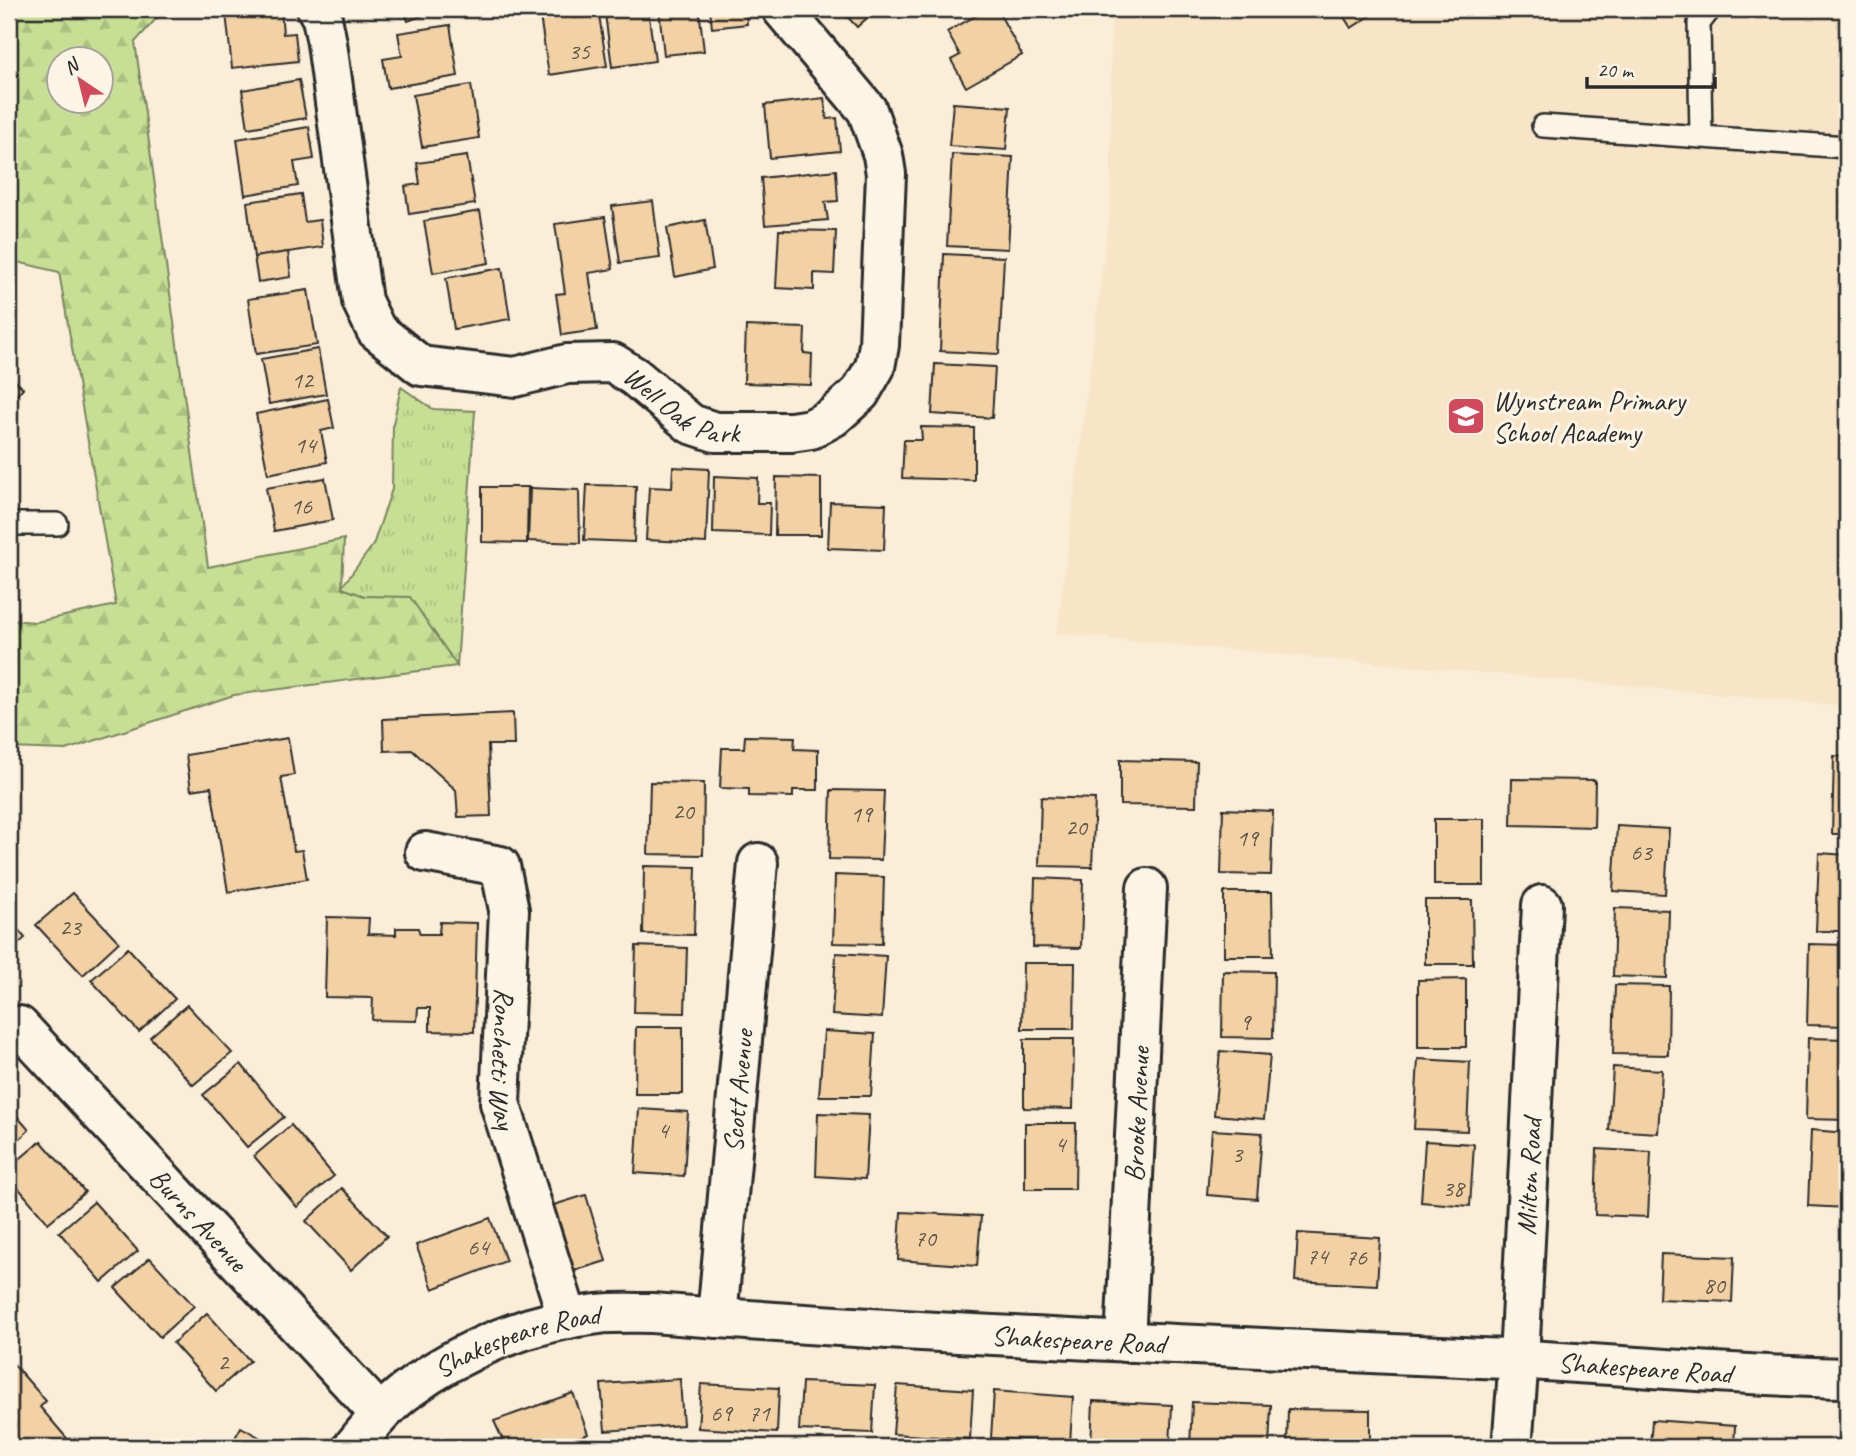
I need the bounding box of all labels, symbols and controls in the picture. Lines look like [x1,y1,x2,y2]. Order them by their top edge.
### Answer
house number: 35 [568,36,591,66]
north arrow [46,46,116,116]
scale bar [1587,46,1714,90]
text: N [59,52,85,80]
text: 20 m [1597,57,1635,83]
street label: Well Oak Park [617,358,741,451]
house number: 12 [291,365,315,395]
place label: Wynstream Primary School Academy [1493,383,1687,450]
school or university icon: Wynstream Primary School Academy [1445,395,1487,437]
house number: 14 [294,430,318,460]
house number: 16 [290,491,313,521]
house number: 20 [672,796,696,826]
house number: 19 [850,799,874,829]
house number: 20 [1065,812,1089,842]
house number: 19 [1236,823,1260,853]
house number: 63 [1630,837,1654,867]
house number: 23 [59,912,83,942]
street label: Ronchetti Way [482,987,525,1136]
house number: 9 [1240,1007,1253,1037]
street label: Scott Avenue [715,1026,761,1154]
street label: Brooke Avenue [1115,1044,1157,1183]
street label: Milton Road [1508,1113,1549,1236]
house number: 4 [658,1115,671,1145]
house number: 4 [1055,1129,1068,1159]
house number: 3 [1232,1139,1245,1169]
street label: Burns Avenue [142,1160,257,1280]
house number: 38 [1442,1173,1466,1203]
house number: 70 [914,1223,938,1253]
house number: 64 [467,1232,491,1262]
house number: 74 [1306,1241,1330,1271]
house number: 76 [1345,1242,1368,1272]
house number: 80 [1703,1270,1727,1300]
street label: Shakespeare Road [427,1296,606,1385]
street label: Shakespeare Road [991,1317,1170,1361]
street label: Shakespeare Road [1557,1344,1737,1391]
house number: 2 [218,1347,231,1377]
house number: 69 [710,1398,734,1428]
house number: 71 [748,1398,771,1428]

